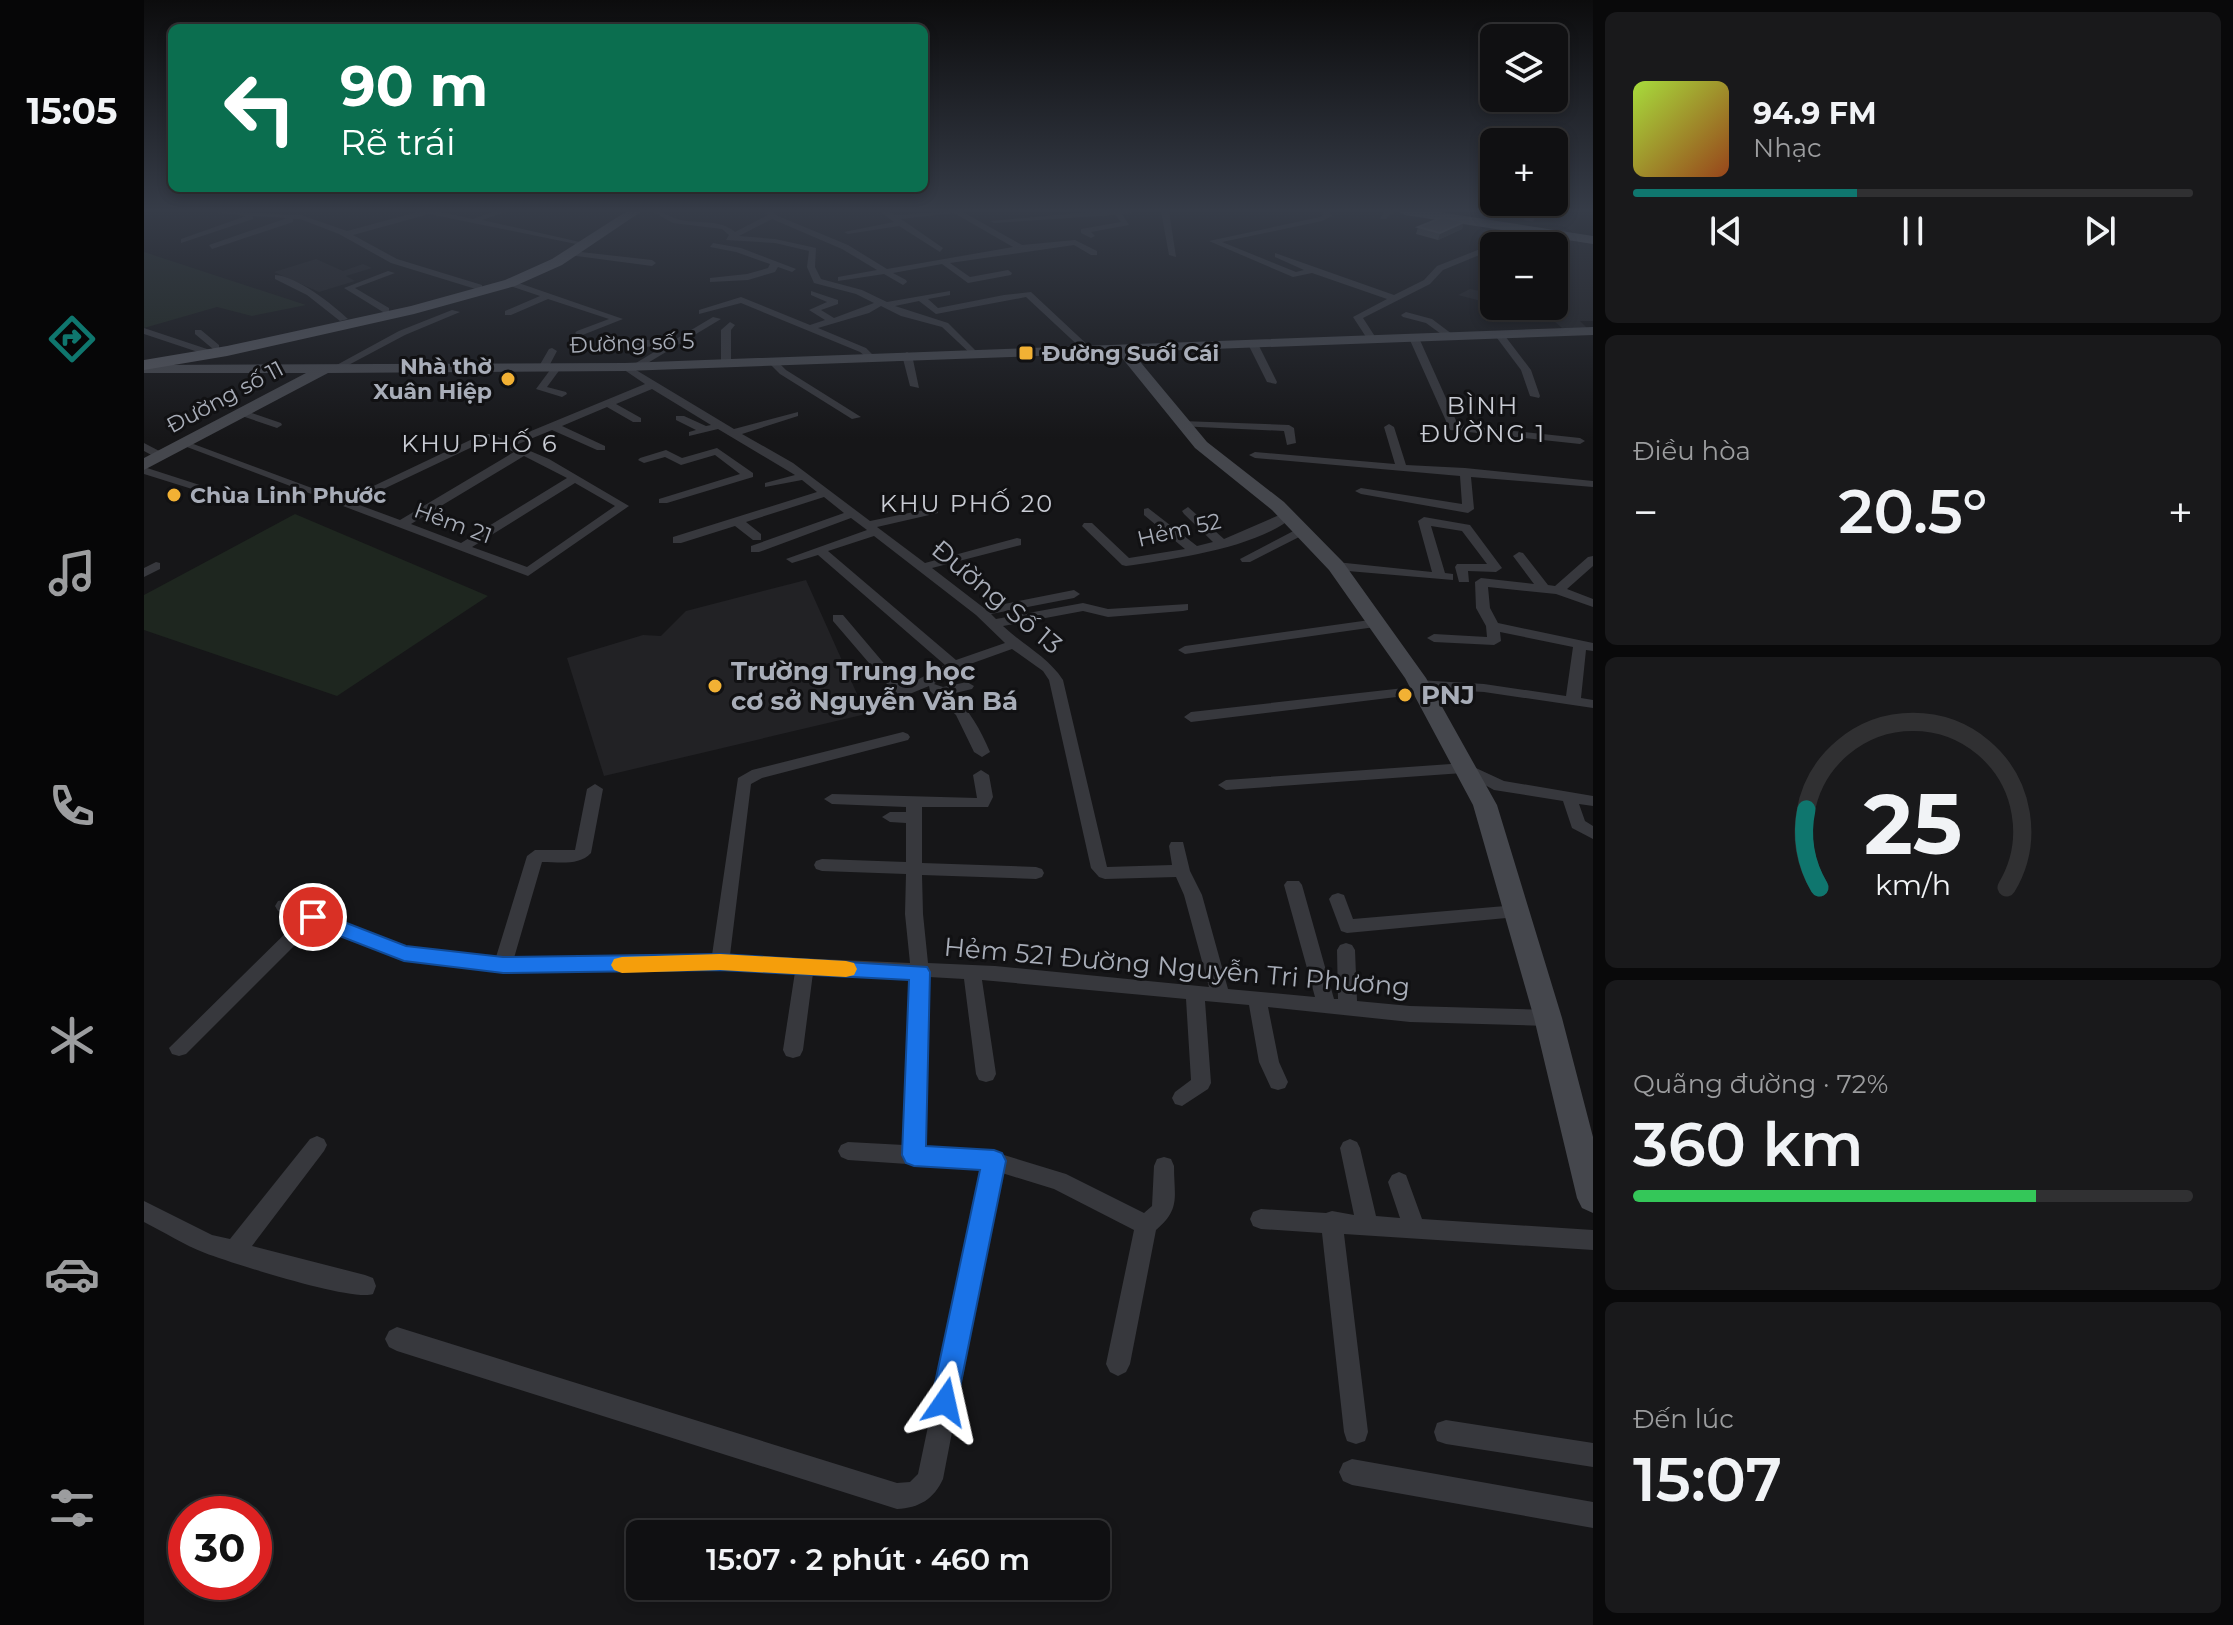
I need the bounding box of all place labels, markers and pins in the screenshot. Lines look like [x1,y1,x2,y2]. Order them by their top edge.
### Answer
place label: Đường Suối Cái [1042,340,1219,367]
marker: Đường Suối Cái [1017,344,1035,362]
place label: Nhà thờ Xuân Hiệp [373,353,492,405]
marker: Nhà thờ Xuân Hiệp [499,370,517,388]
place label: Chùa Linh Phước [190,482,386,509]
marker: Chùa Linh Phước [165,486,183,504]
place label: Trường Trung học cơ sở Nguyễn Văn Bá [731,655,1018,717]
marker: Trường Trung học cơ sở Nguyễn Văn Bá [706,677,724,695]
place label: PNJ [1421,679,1475,711]
marker: PNJ [1396,686,1414,704]
pin [279,883,347,951]

